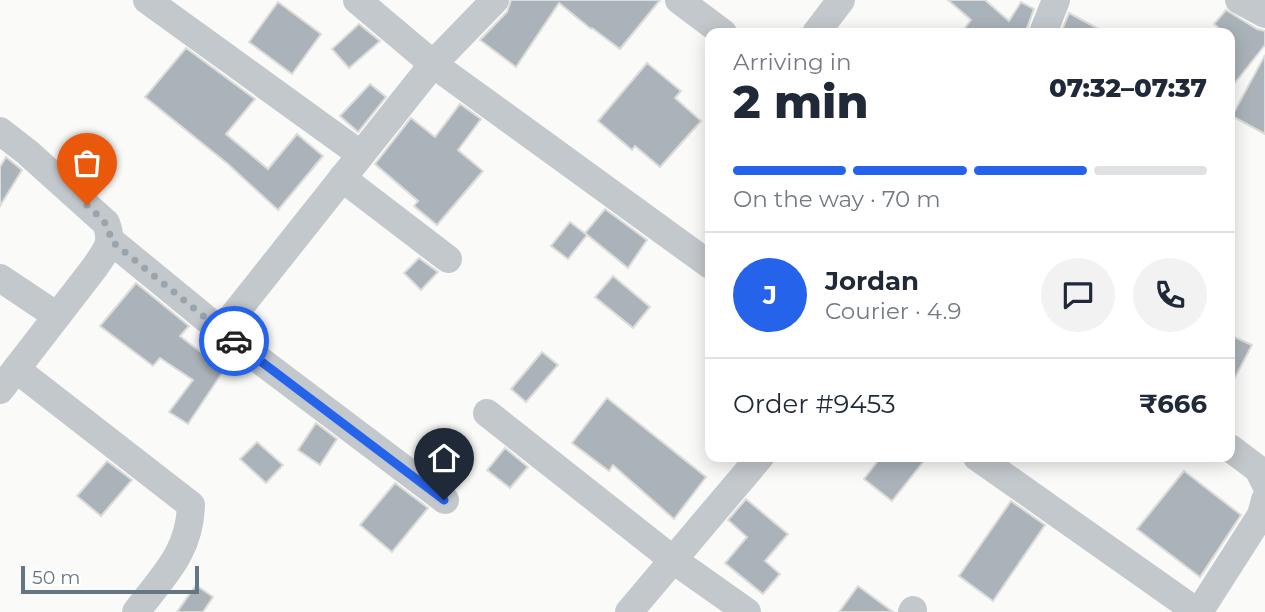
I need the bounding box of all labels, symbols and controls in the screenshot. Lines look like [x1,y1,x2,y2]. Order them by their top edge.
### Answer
text: Arriving in [733,48,852,76]
text: 07:32–07:37 [1049,72,1207,104]
text: 2 min [733,73,868,130]
pin [57,133,117,205]
icon: bag [68,144,106,182]
text: On the way · 70 m [733,185,941,213]
button: chat [1041,258,1115,332]
button: phone [1133,258,1207,332]
text: Jordan [825,265,919,297]
text: J [763,279,777,311]
text: Courier · 4.9 [825,297,961,325]
courier [199,306,269,376]
icon: car [215,322,253,360]
text: Order #9453 [733,388,896,420]
text: ₹666 [1139,388,1207,420]
pin [414,428,474,500]
icon: home [425,439,463,477]
scale bar [21,563,200,595]
text: 50 m [32,566,80,589]

